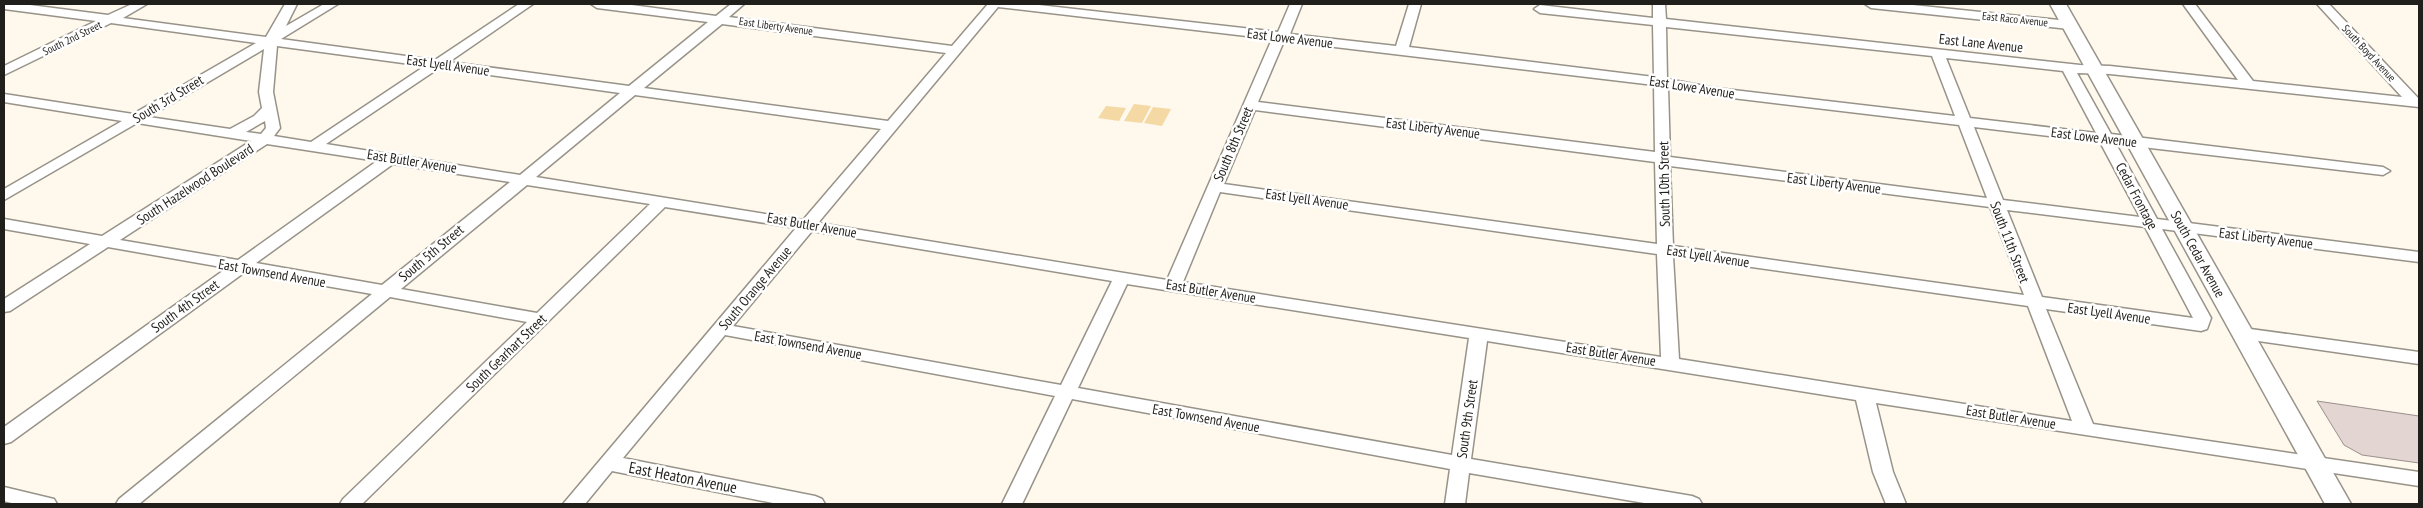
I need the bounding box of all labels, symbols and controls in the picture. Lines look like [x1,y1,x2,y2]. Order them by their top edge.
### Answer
street label: East Raco Avenue [1981,9,2049,29]
street label: East Liberty Avenue [738,14,814,38]
street label: South 2nd Street [40,18,104,58]
street label: South Boyd Avenue [2339,22,2399,85]
street label: East Lowe Avenue [1246,24,1334,52]
street label: East Lane Avenue [1938,30,2024,56]
street label: East Lyell Avenue [405,50,491,80]
street label: South 3rd Street [129,71,207,127]
street label: East Lowe Avenue [1648,71,1736,103]
street label: South 8th Street [1209,104,1257,184]
street label: East Liberty Avenue [1385,113,1481,143]
street label: East Lowe Avenue [2050,123,2138,151]
street label: South Hazelwood Boulevard [133,139,257,229]
street label: South 10th Street [1654,141,1674,227]
street label: East Butler Avenue [366,145,458,177]
street label: Cedar Frontage [2112,159,2162,233]
street label: East Liberty Avenue [1786,168,1882,198]
street label: East Lyell Avenue [1264,184,1350,214]
street label: South 11th Street [1986,199,2034,285]
street label: South Cedar Avenue [2167,207,2229,301]
street label: East Butler Avenue [766,208,858,242]
street label: South 5th Street [395,221,467,285]
street label: East Liberty Avenue [2218,223,2314,253]
street label: East Lyell Avenue [1665,241,1751,271]
street label: South Orange Avenue [715,242,796,334]
street label: East Townsend Avenue [217,255,327,291]
street label: South 4th Street [148,275,223,337]
street label: East Butler Avenue [1165,275,1257,307]
street label: East Lyell Avenue [2066,298,2152,328]
street label: South Gearhart Street [462,310,550,396]
street label: East Townsend Avenue [753,327,863,363]
street label: East Butler Avenue [1565,338,1657,370]
street label: South 9th Street [1453,378,1481,460]
street label: East Townsend Avenue [1151,400,1261,436]
street label: East Butler Avenue [1965,401,2057,433]
street label: East Heaton Avenue [627,457,739,497]

